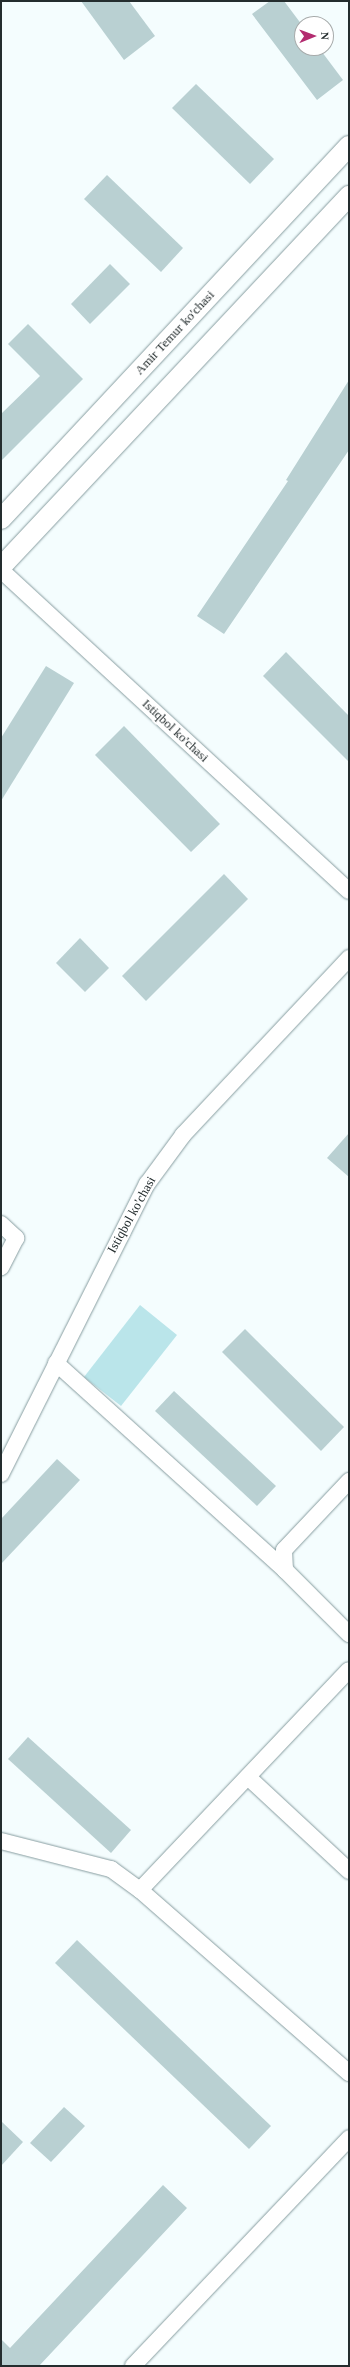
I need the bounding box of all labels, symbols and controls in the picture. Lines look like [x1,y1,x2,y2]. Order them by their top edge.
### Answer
north arrow [294,16,334,56]
text: N [319,32,331,40]
street label: Amir Temur ko'chasi [132,288,218,378]
street label: Istiqbol ko'chasi [139,696,211,766]
street label: Istiqbol ko'chasi [105,1174,159,1256]

